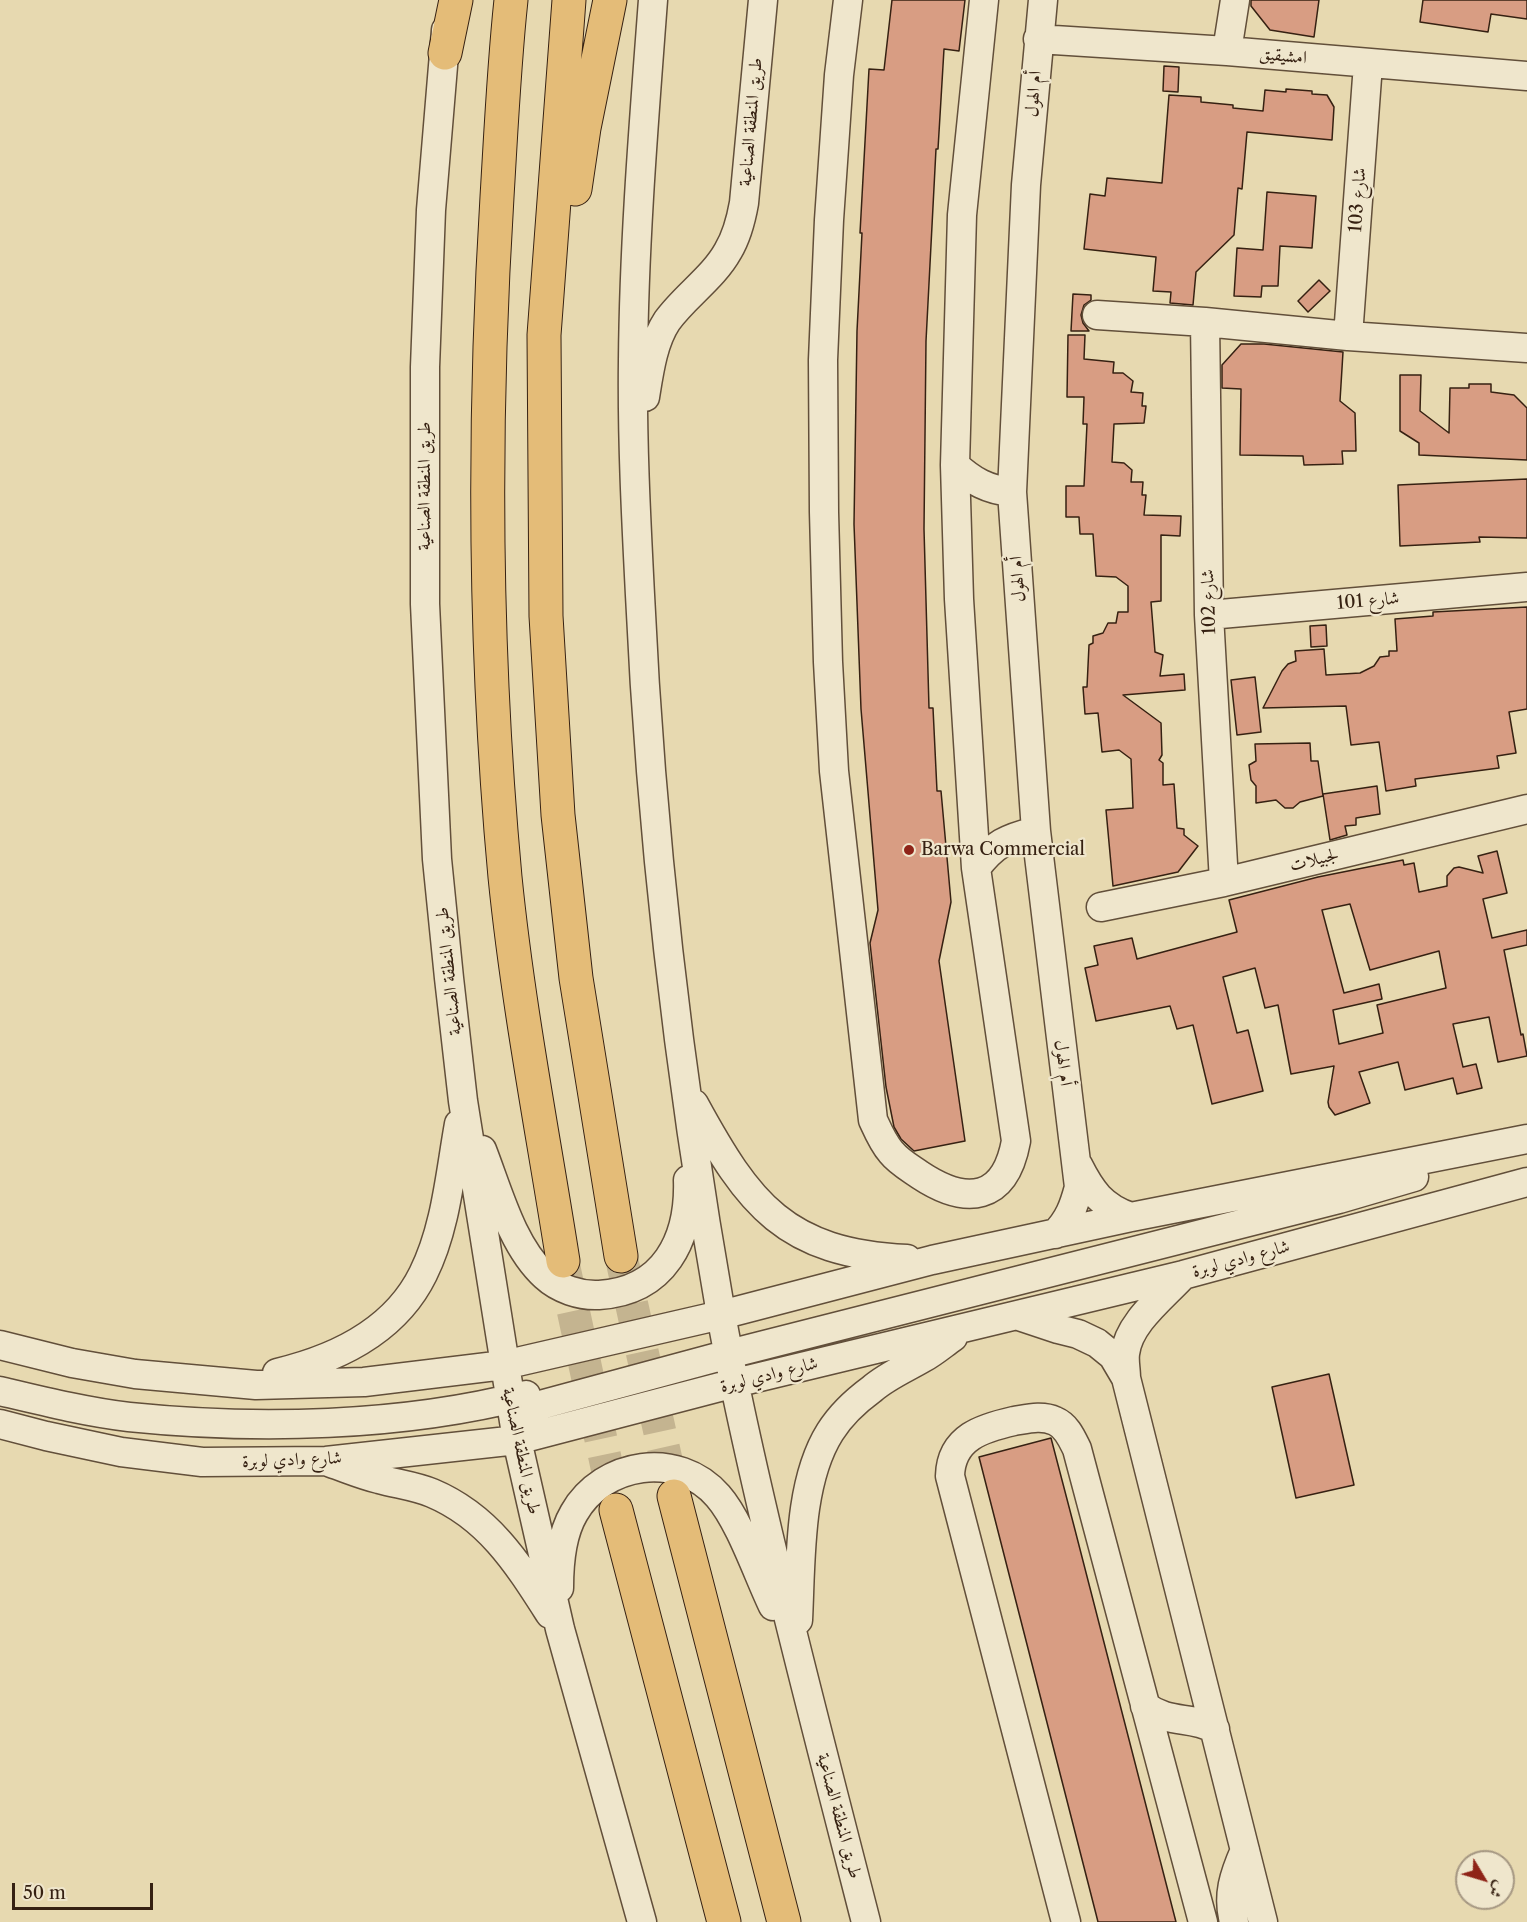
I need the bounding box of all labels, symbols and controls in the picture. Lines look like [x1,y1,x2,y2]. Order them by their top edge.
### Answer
street label: امشيقيق [1258,43,1308,69]
street label: طريق المنطقة الصناعية [735,57,767,187]
street label: أم الهول [1021,70,1047,118]
street label: شارع 103 [1345,167,1371,233]
street label: طريق المنطقة الصناعية [414,421,436,551]
street label: أم الهول [1006,555,1030,603]
street label: شارع 102 [1197,569,1221,635]
street label: شارع 101 [1336,588,1400,614]
place label: Barwa Commercial [921,839,1085,861]
marker: Barwa Commercial [902,843,916,857]
street label: لجبيلات [1287,844,1341,876]
street label: طريق المنطقة الصناعية [432,906,466,1036]
street label: أم الهول [1049,1039,1077,1087]
street label: شارع وادي لوبرة [1190,1236,1292,1282]
street label: شارع وادي لوبرة [718,1352,820,1398]
street label: طريق المنطقة الصناعية [497,1386,545,1516]
street label: شارع وادي لوبرة [242,1447,342,1473]
street label: طريق المنطقة الصناعية [812,1751,866,1881]
north arrow [1455,1850,1515,1910]
scale bar [15,1871,156,1909]
text: ش [1485,1877,1510,1902]
text: 50 m [23,1882,66,1904]

